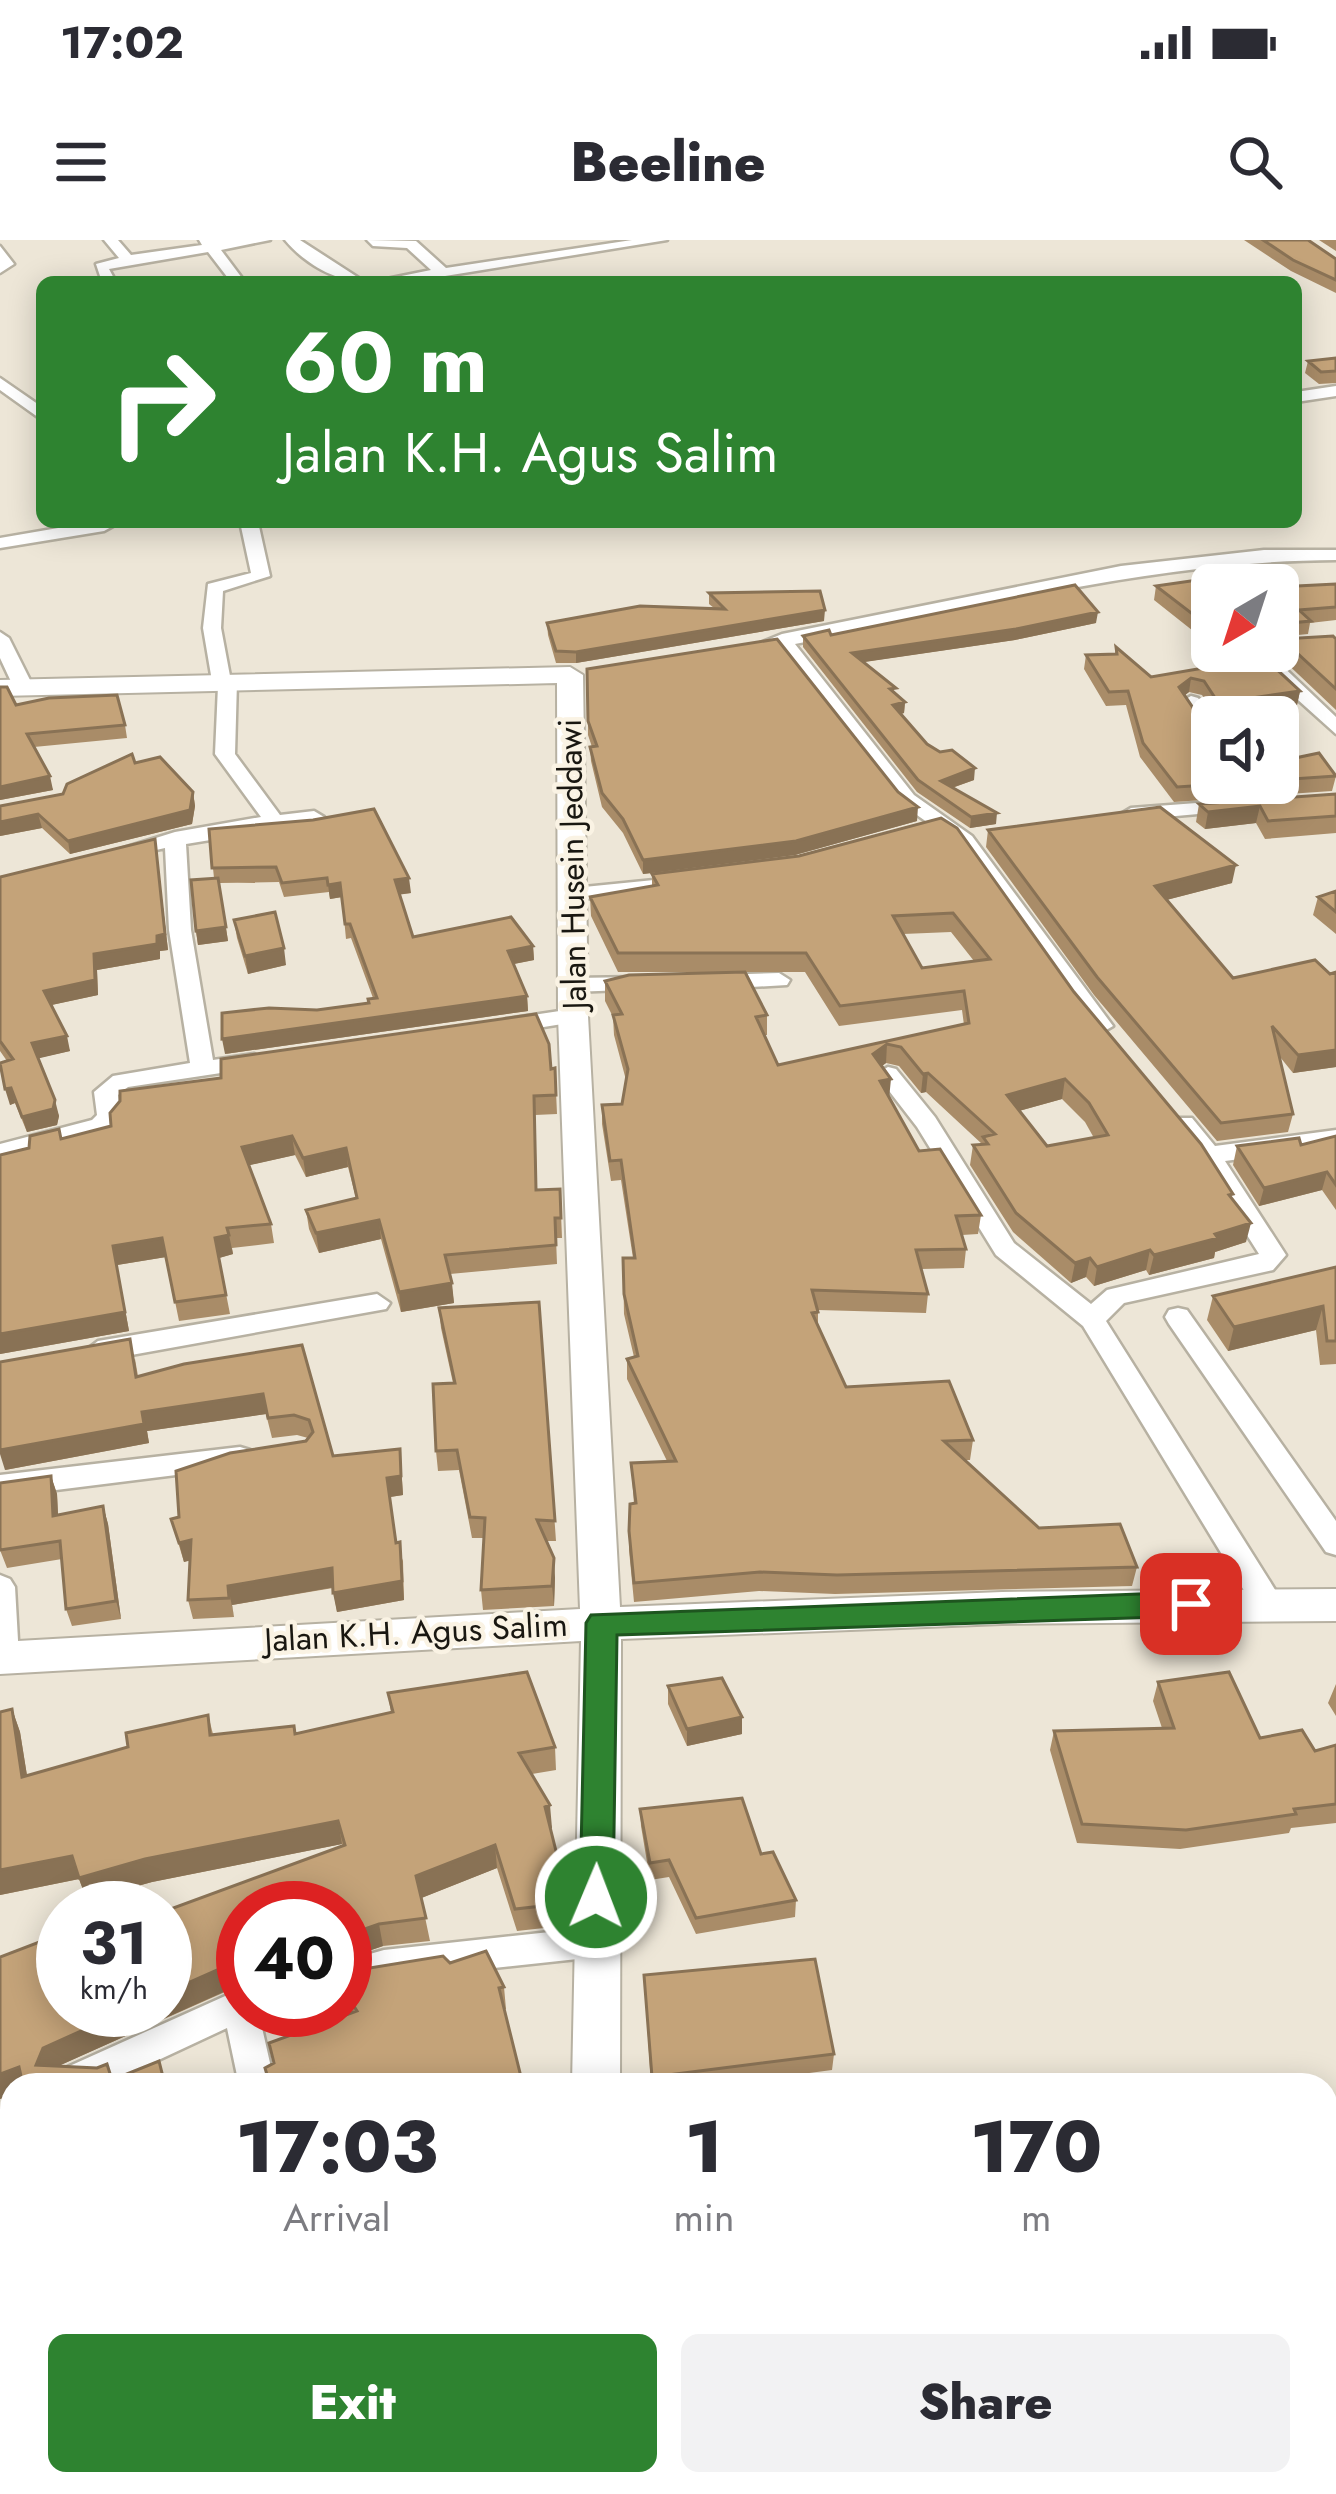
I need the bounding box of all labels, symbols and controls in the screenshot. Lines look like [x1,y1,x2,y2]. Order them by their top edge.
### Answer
text: 17:02 [60,10,184,75]
text: Beeline [570,123,766,201]
icon: menu [48,129,114,195]
icon: search [1222,129,1288,195]
text: 60 m [282,302,488,424]
icon: right [84,324,240,480]
text: Jalan K.H. Agus Salim [282,414,778,492]
north arrow [1191,564,1299,672]
map controls [1191,564,1299,804]
button: sound [1191,696,1299,804]
street label: Jalan Husein Jeddawi [546,718,598,1014]
pin [1140,1553,1242,1655]
icon: arrive [1158,1571,1224,1637]
street label: Jalan K.H. Agus Salim [259,1601,569,1664]
position arrow [533,1834,659,1960]
speed limit sign: 40 [216,1881,372,2037]
text: 31 [80,1900,148,1987]
text: km/h [80,1967,148,2010]
text: 17:03 [236,2095,438,2199]
text: 1 [685,2095,723,2199]
text: 170 [970,2095,1102,2199]
text: Arrival [283,2189,390,2246]
text: min [673,2189,735,2246]
text: m [1021,2189,1051,2246]
button: Exit [48,2334,657,2472]
button: Share [681,2334,1290,2472]

